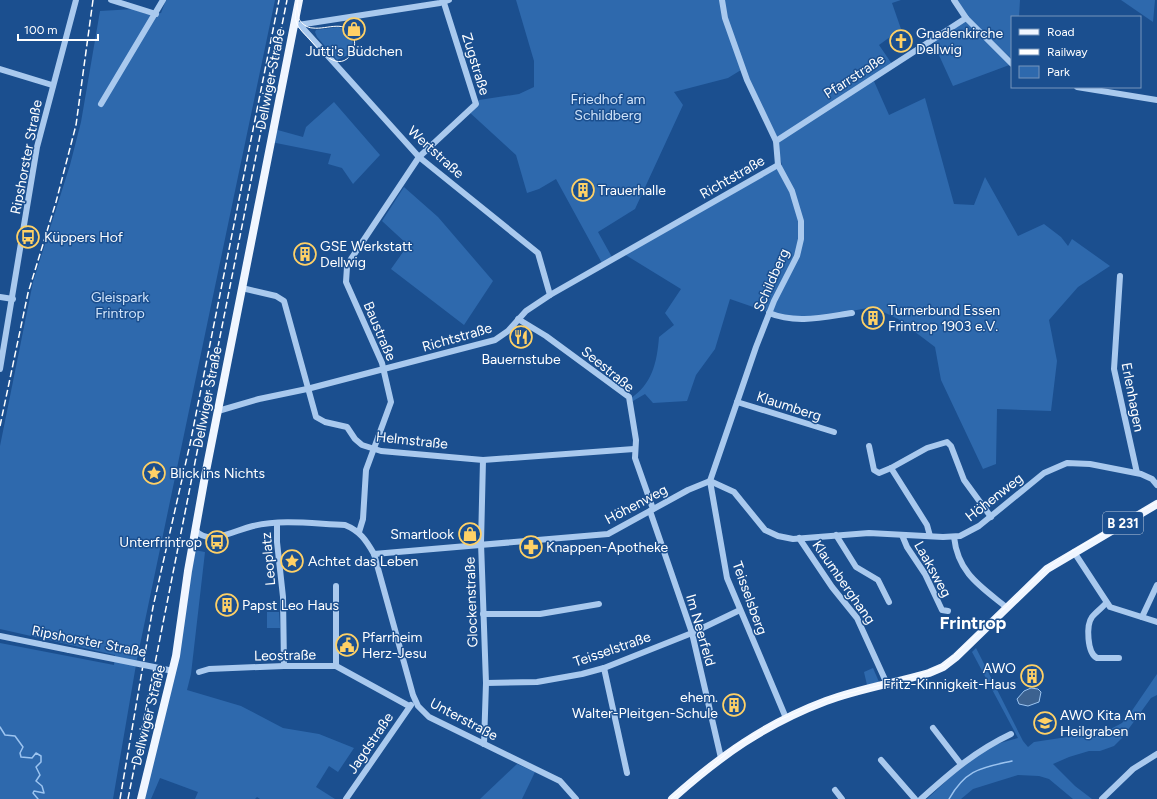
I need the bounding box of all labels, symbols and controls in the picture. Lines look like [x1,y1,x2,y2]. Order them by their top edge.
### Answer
scale bar [18,16,98,42]
shop icon: Jutti's Büdchen [341,16,367,42]
legend [1011,16,1141,88]
text: 100 m [24,23,58,37]
place label: Gnadenkirche Dellwig [916,25,1003,58]
text: Road [1047,25,1075,39]
street label: Dellwiger Straße [252,27,289,131]
church icon: Gnadenkirche Dellwig [888,28,914,54]
street label: Zugstraße [458,31,493,98]
place label: Jutti's Büdchen [305,43,403,60]
text: Railway [1047,45,1088,59]
street label: Pfarrstraße [821,50,888,102]
text: Park [1047,65,1070,79]
park label: Friedhof am Schildberg [571,91,646,124]
street label: Ripshorster Straße [7,98,46,216]
street label: Wertstraße [404,123,468,182]
street label: Richtstraße [697,152,768,203]
building icon: Trauerhalle [570,177,596,203]
place label: Trauerhalle [598,182,666,199]
bus stop icon: Küppers Hof [15,224,41,250]
place label: Küppers Hof [44,229,124,246]
place label: GSE Werkstatt Dellwig [320,238,413,271]
building icon: GSE Werkstatt Dellwig [292,241,318,267]
street label: Schildberg [750,246,793,314]
park label: Gleispark Frintrop [91,289,149,322]
street label: Baustraße [359,299,400,364]
place label: Turnerbund Essen Frintrop 1903 e.V. [888,302,1000,335]
building icon: Turnerbund Essen Frintrop 1903 e.V. [860,305,886,331]
street label: Richtstraße [420,319,494,356]
restaurant icon: Bauernstube [508,324,534,350]
street label: Seestraße [578,343,638,396]
street label: Dellwiger Straße [189,345,226,449]
place label: Bauernstube [481,351,561,368]
street label: Erlenhagen [1117,361,1148,433]
street label: Klaumberg [754,388,823,425]
street label: Helmstraße [375,428,449,453]
place icon: Blick ins Nichts [141,460,167,486]
place label: Blick ins Nichts [170,465,265,482]
street label: Höhenweg [962,470,1027,525]
street label: Höhenweg [602,481,670,528]
road number: B 231 [1103,512,1143,534]
shop icon: Smartlook [457,521,483,547]
place label: Smartlook [390,526,454,543]
bus stop icon: Unterfrintrop [204,529,230,555]
street label: Leoplatz [258,531,279,586]
place label: Unterfrintrop [119,534,202,551]
pharmacy icon: Knappen-Apotheke [518,534,544,560]
street label: Klaumberghang [808,537,879,627]
street label: Laaksweg [910,538,955,600]
place label: Knappen-Apotheke [546,539,669,556]
place icon: Achtet das Leben [279,548,305,574]
place label: Achtet das Leben [308,553,419,570]
street label: Glockenstraße [461,556,482,648]
street label: Teisselsberg [728,559,771,637]
building icon: Papst Leo Haus [214,592,240,618]
street label: Im Neerfeld [682,592,719,668]
place label: Papst Leo Haus [242,597,339,614]
district label: Frintrop [940,612,1007,634]
street label: Ripshorster Straße [30,622,148,661]
street label: Teisselstraße [571,628,653,671]
place label: Pfarrheim Herz-Jesu [362,629,427,662]
public building icon: Pfarrheim Herz-Jesu [334,632,360,658]
street label: Leostraße [254,646,317,665]
place label: AWO Fritz-Kinnigkeit-Haus [883,660,1016,693]
street label: Dellwiger Straße [128,663,169,767]
building icon: AWO Fritz-Kinnigkeit-Haus [1019,663,1045,689]
place label: ehem. Walter-Pleitgen-Schule [572,689,718,722]
building icon: ehem. Walter-Pleitgen-Schule [721,692,747,718]
street label: Unterstraße [427,694,501,745]
place label: AWO Kita Am Heilgraben [1060,707,1146,740]
street label: Jagdstraße [344,709,397,777]
school or university icon: AWO Kita Am Heilgraben [1032,710,1058,736]

